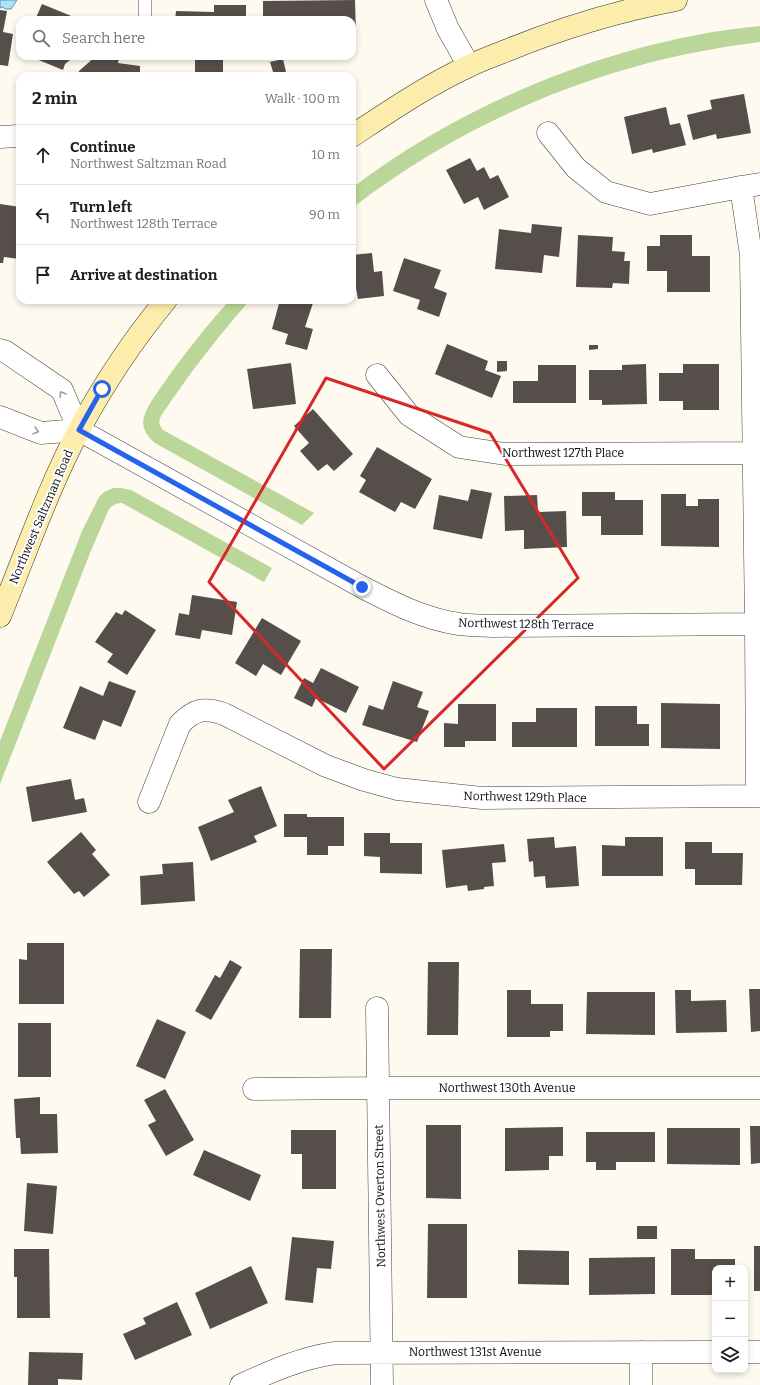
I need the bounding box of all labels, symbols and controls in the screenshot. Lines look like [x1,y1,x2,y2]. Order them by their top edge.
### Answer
search box [16,16,356,60]
icon: search [30,27,52,49]
text: Search here [62,29,145,47]
text: 2 min [32,88,77,109]
text: Walk · 100 m [265,91,340,106]
text: Continue [70,138,136,156]
icon: ahead [32,144,54,166]
text: 10 m [311,147,340,162]
text: Northwest Saltzman Road [70,156,227,171]
text: Turn left [70,198,132,216]
icon: left [32,204,54,226]
text: 90 m [309,207,340,222]
text: Northwest 128th Terrace [70,216,217,231]
icon: arrive [32,264,54,286]
text: Arrive at destination [70,266,217,284]
route start [93,380,111,398]
one-way arrow [60,392,67,399]
one-way arrow [33,426,40,435]
street label: Northwest 127th Place [502,446,624,460]
street label: Northwest Saltzman Road [6,448,76,586]
route end [353,578,371,596]
street label: Northwest 128th Terrace [458,616,594,632]
street label: Northwest 129th Place [463,789,587,805]
street label: Northwest 130th Avenue [439,1081,576,1095]
street label: Northwest Overton Street [372,1124,388,1268]
map controls [712,1265,748,1373]
button: + [712,1265,748,1301]
button: − [712,1301,748,1337]
button: layers [712,1337,748,1373]
street label: Northwest 131st Avenue [409,1345,541,1359]

